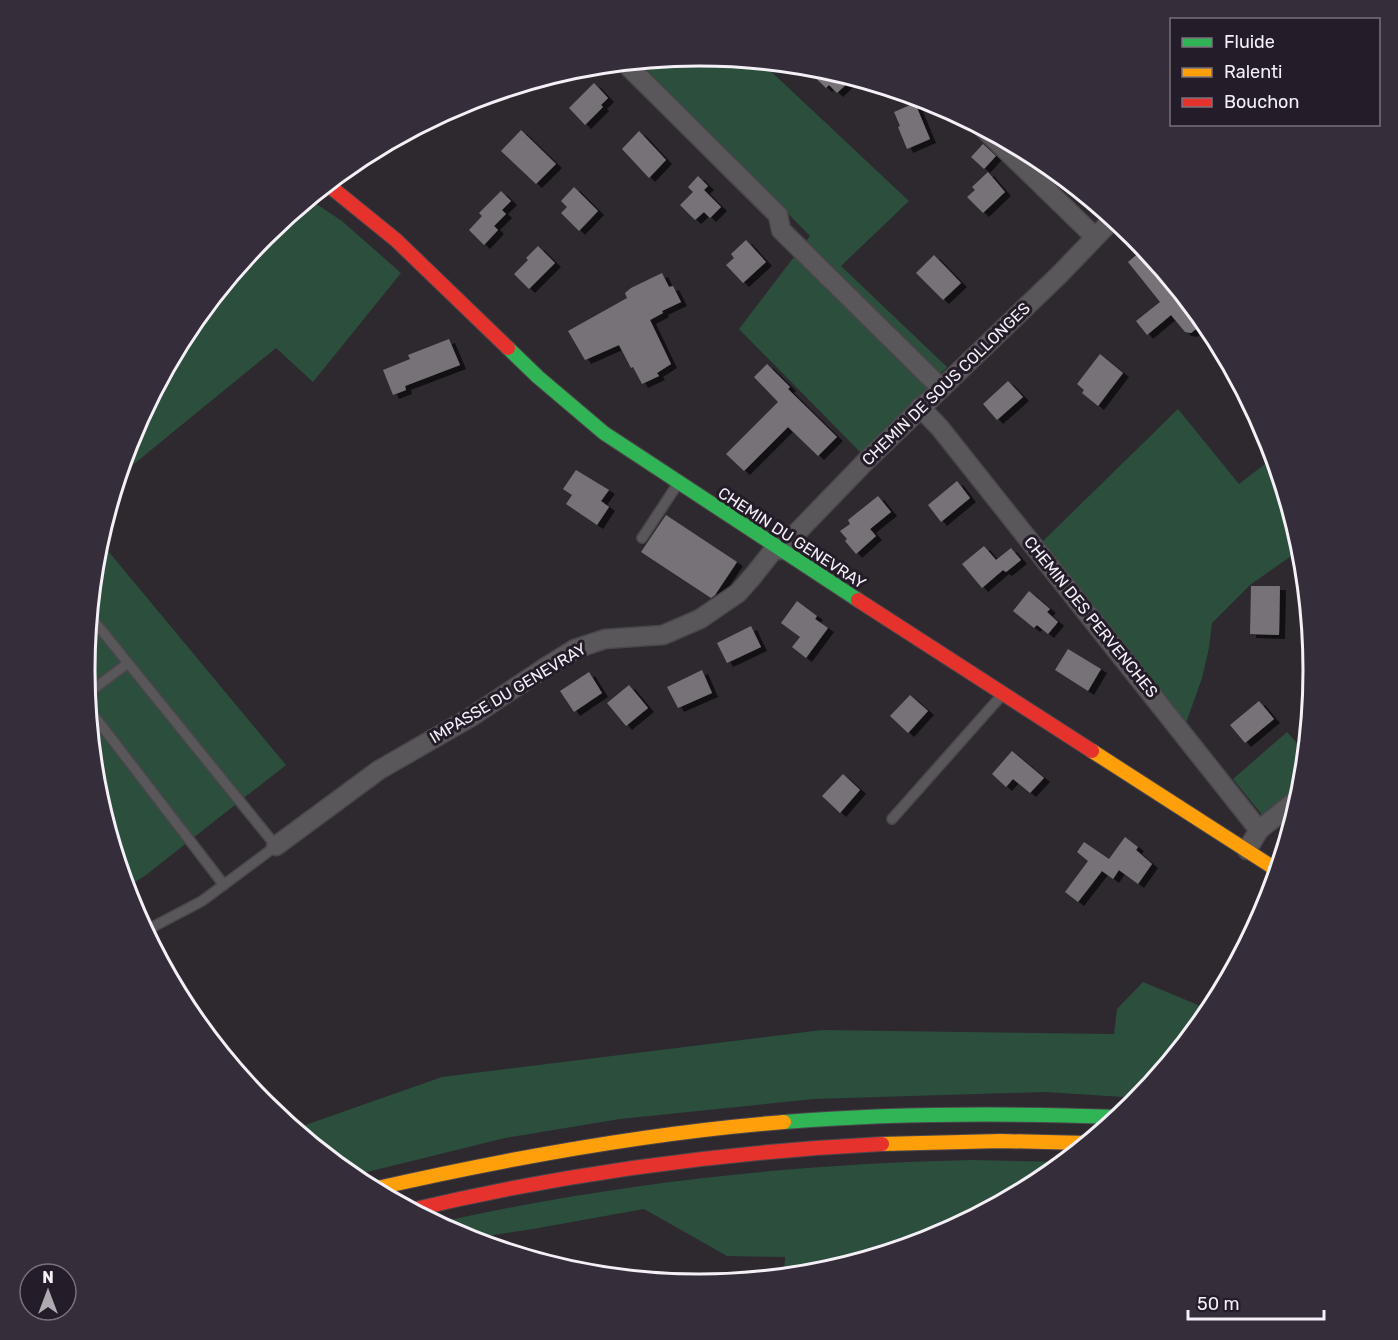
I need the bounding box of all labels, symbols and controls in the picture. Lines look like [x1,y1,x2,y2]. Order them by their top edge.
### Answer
legend [1170,18,1380,126]
text: Fluide [1224,31,1275,53]
text: Ralenti [1224,61,1282,83]
text: Bouchon [1224,91,1299,113]
street label: CHEMIN DE SOUS COLLONGES [858,299,1034,469]
street label: CHEMIN DU GENEVRAY [715,483,869,593]
street label: CHEMIN DES PERVENCHES [1020,533,1162,701]
street label: IMPASSE DU GENEVRAY [426,639,590,747]
north arrow [18,1262,78,1322]
text: N [42,1268,54,1287]
scale bar [1188,1283,1324,1321]
text: 50 m [1197,1293,1240,1315]

